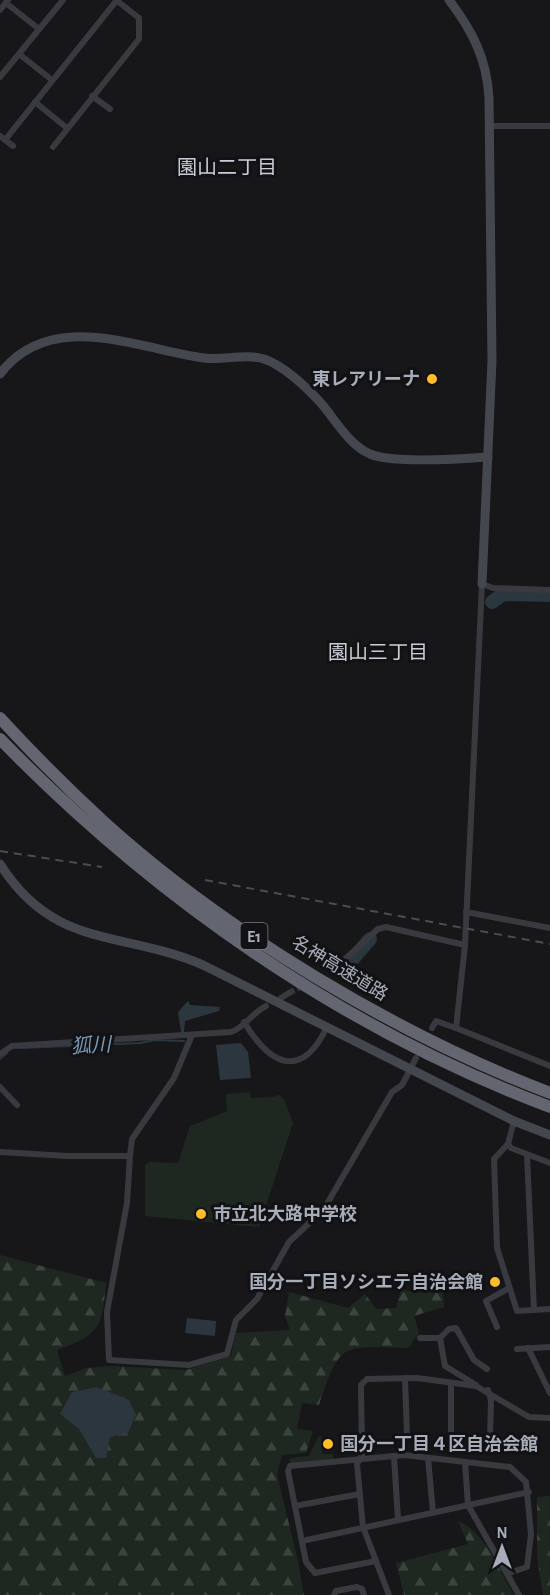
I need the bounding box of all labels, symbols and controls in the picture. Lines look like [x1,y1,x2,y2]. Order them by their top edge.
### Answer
district label: 園山二丁目 [177,157,277,178]
place label: 東レアリーナ [312,370,420,389]
marker: 東レアリーナ [425,372,439,386]
district label: 園山三丁目 [328,642,428,663]
road number: E1 [240,923,268,949]
street label: 名神高速道路 [289,932,391,1004]
water label: 狐川 [71,1034,114,1057]
place label: 市立北大路中学校 [213,1204,357,1224]
marker: 市立北大路中学校 [194,1207,208,1221]
place label: 国分一丁目ソシエテ自治会館 [249,1272,483,1292]
marker: 国分一丁目ソシエテ自治会館 [488,1275,502,1289]
place label: 国分一丁目４区自治会館 [340,1434,538,1454]
marker: 国分一丁目４区自治会館 [321,1437,335,1451]
north arrow [472,1517,532,1577]
text: N [496,1525,508,1541]

